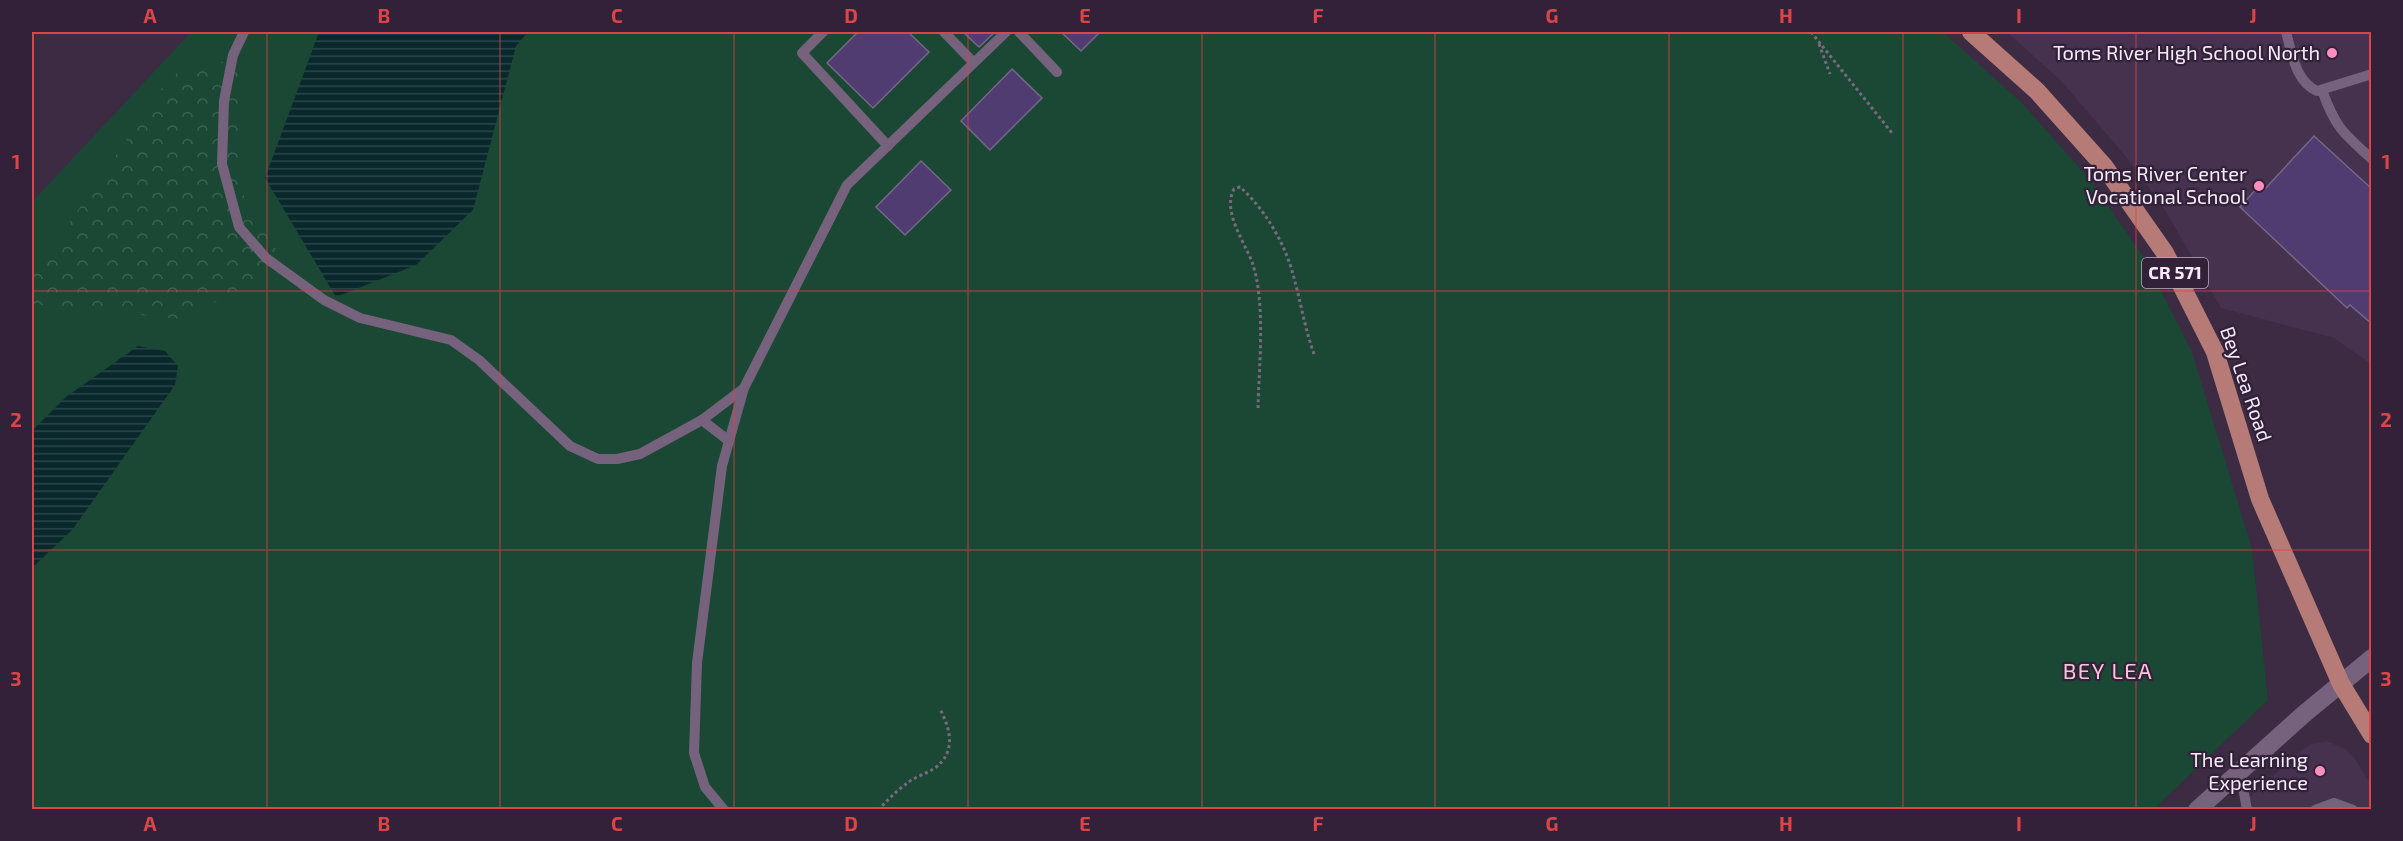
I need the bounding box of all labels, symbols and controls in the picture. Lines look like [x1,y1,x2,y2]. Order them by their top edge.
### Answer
text: A [143,3,157,27]
text: B [378,3,390,27]
text: C [611,3,623,27]
text: D [844,3,858,27]
text: E [1079,3,1091,27]
text: F [1312,3,1324,27]
text: G [1546,3,1558,27]
text: H [1779,3,1793,27]
text: I [2016,3,2022,27]
text: J [2249,3,2257,27]
place label: Toms River High School North [2053,40,2320,64]
marker: Toms River High School North [2325,46,2339,60]
text: 1 [12,149,20,173]
text: 1 [2382,149,2390,173]
place label: Toms River Center Vocational School [2083,161,2247,208]
marker: Toms River Center Vocational School [2252,179,2266,193]
road number: CR 571 [2142,258,2208,288]
street label: Bey Lea Road [2216,323,2278,444]
text: 2 [10,407,22,431]
text: 2 [2380,407,2392,431]
district label: BEY LEA [2063,657,2153,683]
text: 3 [10,666,22,690]
text: 3 [2380,666,2392,690]
place label: The Learning Experience [2190,747,2308,794]
marker: The Learning Experience [2313,764,2327,778]
text: A [143,811,157,835]
text: B [378,811,390,835]
text: C [611,811,623,835]
text: D [844,811,858,835]
text: E [1079,811,1091,835]
text: F [1312,811,1324,835]
text: G [1546,811,1558,835]
text: H [1779,811,1793,835]
text: I [2016,811,2022,835]
text: J [2249,811,2257,835]

